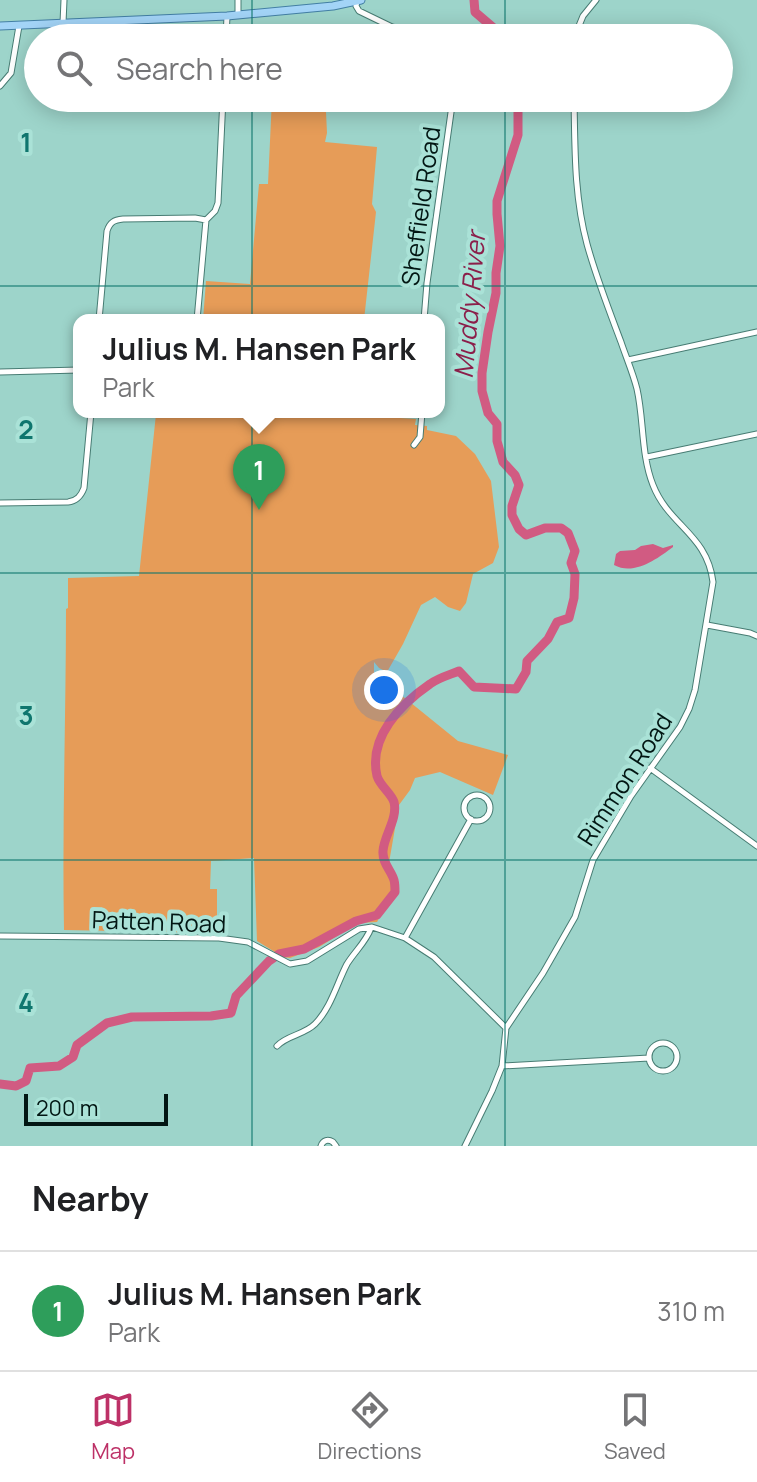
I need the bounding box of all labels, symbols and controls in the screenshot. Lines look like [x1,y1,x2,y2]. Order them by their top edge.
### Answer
search box [24,24,733,112]
icon: search [52,46,96,90]
text: Search here [116,48,283,89]
text: 1 [20,124,32,160]
street label: Sheffield Road [392,124,448,288]
water label: Muddy River [445,227,494,380]
popup [73,314,445,418]
text: Julius M. Hansen Park [103,328,415,369]
text: Park [103,369,154,405]
text: 2 [18,411,34,447]
pin: 1 [233,444,285,510]
your location [364,670,404,710]
text: 3 [18,697,34,733]
street label: Rimmon Road [569,706,679,852]
street label: Patten Road [91,902,227,940]
text: 4 [18,984,34,1020]
scale bar [24,1090,168,1126]
text: 200 m [36,1093,98,1123]
text: Nearby [32,1175,148,1221]
text: Julius M. Hansen Park [108,1273,421,1314]
text: 1 [52,1293,64,1329]
text: 310 m [657,1293,725,1329]
text: Park [108,1314,160,1350]
tab: Map [91,1388,135,1466]
tab: Directions [317,1388,422,1466]
tab: Saved [604,1388,666,1466]

